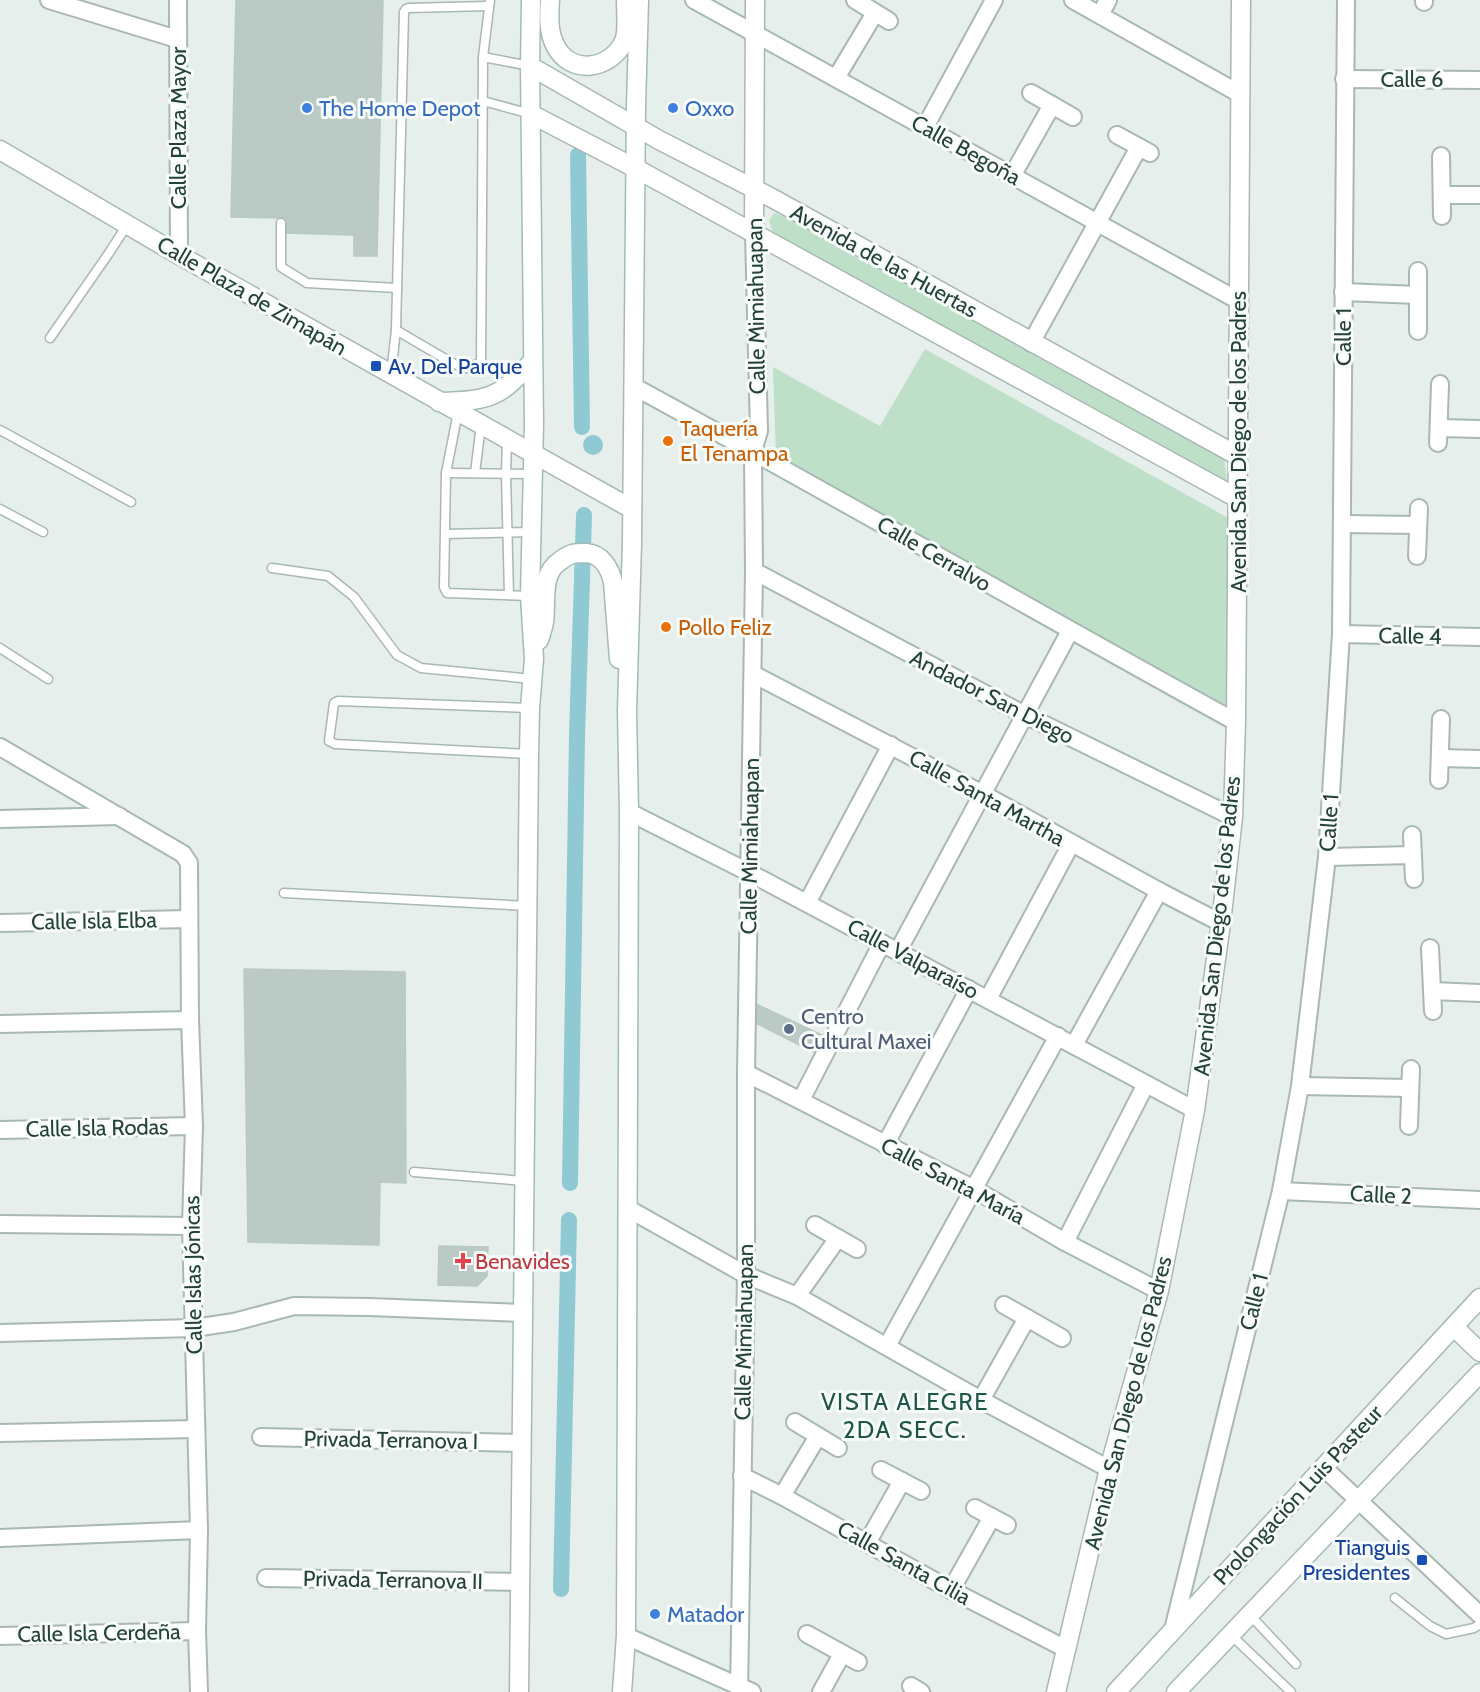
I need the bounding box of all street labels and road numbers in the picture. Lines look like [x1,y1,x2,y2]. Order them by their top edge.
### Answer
street label: Calle Plaza Mayor [165,47,192,209]
street label: Calle 6 [1380,66,1444,93]
street label: Calle Begoña [907,109,1026,191]
street label: Avenida de las Huertas [786,198,982,324]
street label: Calle Mimiahuapan [741,217,771,395]
street label: Calle Plaza de Zimapán [152,231,352,361]
street label: Avenida San Diego de los Padres [1225,291,1252,593]
street label: Calle 1 [1330,308,1357,366]
street label: Calle Cerralvo [872,511,996,597]
street label: Calle 4 [1378,622,1442,650]
street label: Andador San Diego [906,644,1078,750]
street label: Calle Santa Martha [904,744,1070,852]
street label: Calle Mimiahuapan [735,757,765,935]
street label: Avenida San Diego de los Padres [1188,775,1246,1077]
street label: Calle 1 [1314,793,1344,853]
street label: Calle Isla Elba [31,906,158,936]
street label: Calle Valparaíso [843,913,983,1005]
street label: Calle Isla Rodas [25,1113,169,1143]
street label: Calle Santa María [876,1132,1030,1231]
street label: Calle 2 [1349,1180,1413,1210]
street label: Calle Islas Jónicas [178,1195,208,1355]
street label: Calle Mimiahuapan [729,1243,759,1421]
street label: Avenida San Diego de los Padres [1078,1253,1178,1553]
street label: Calle 1 [1234,1271,1274,1333]
street label: Prolongación Luis Pasteur [1208,1399,1388,1591]
street label: Privada Terranova I [303,1425,479,1455]
street label: Calle Santa Cilia [833,1515,976,1611]
street label: Privada Terranova II [303,1565,483,1595]
street label: Calle Isla Cerdeña [17,1618,181,1648]

